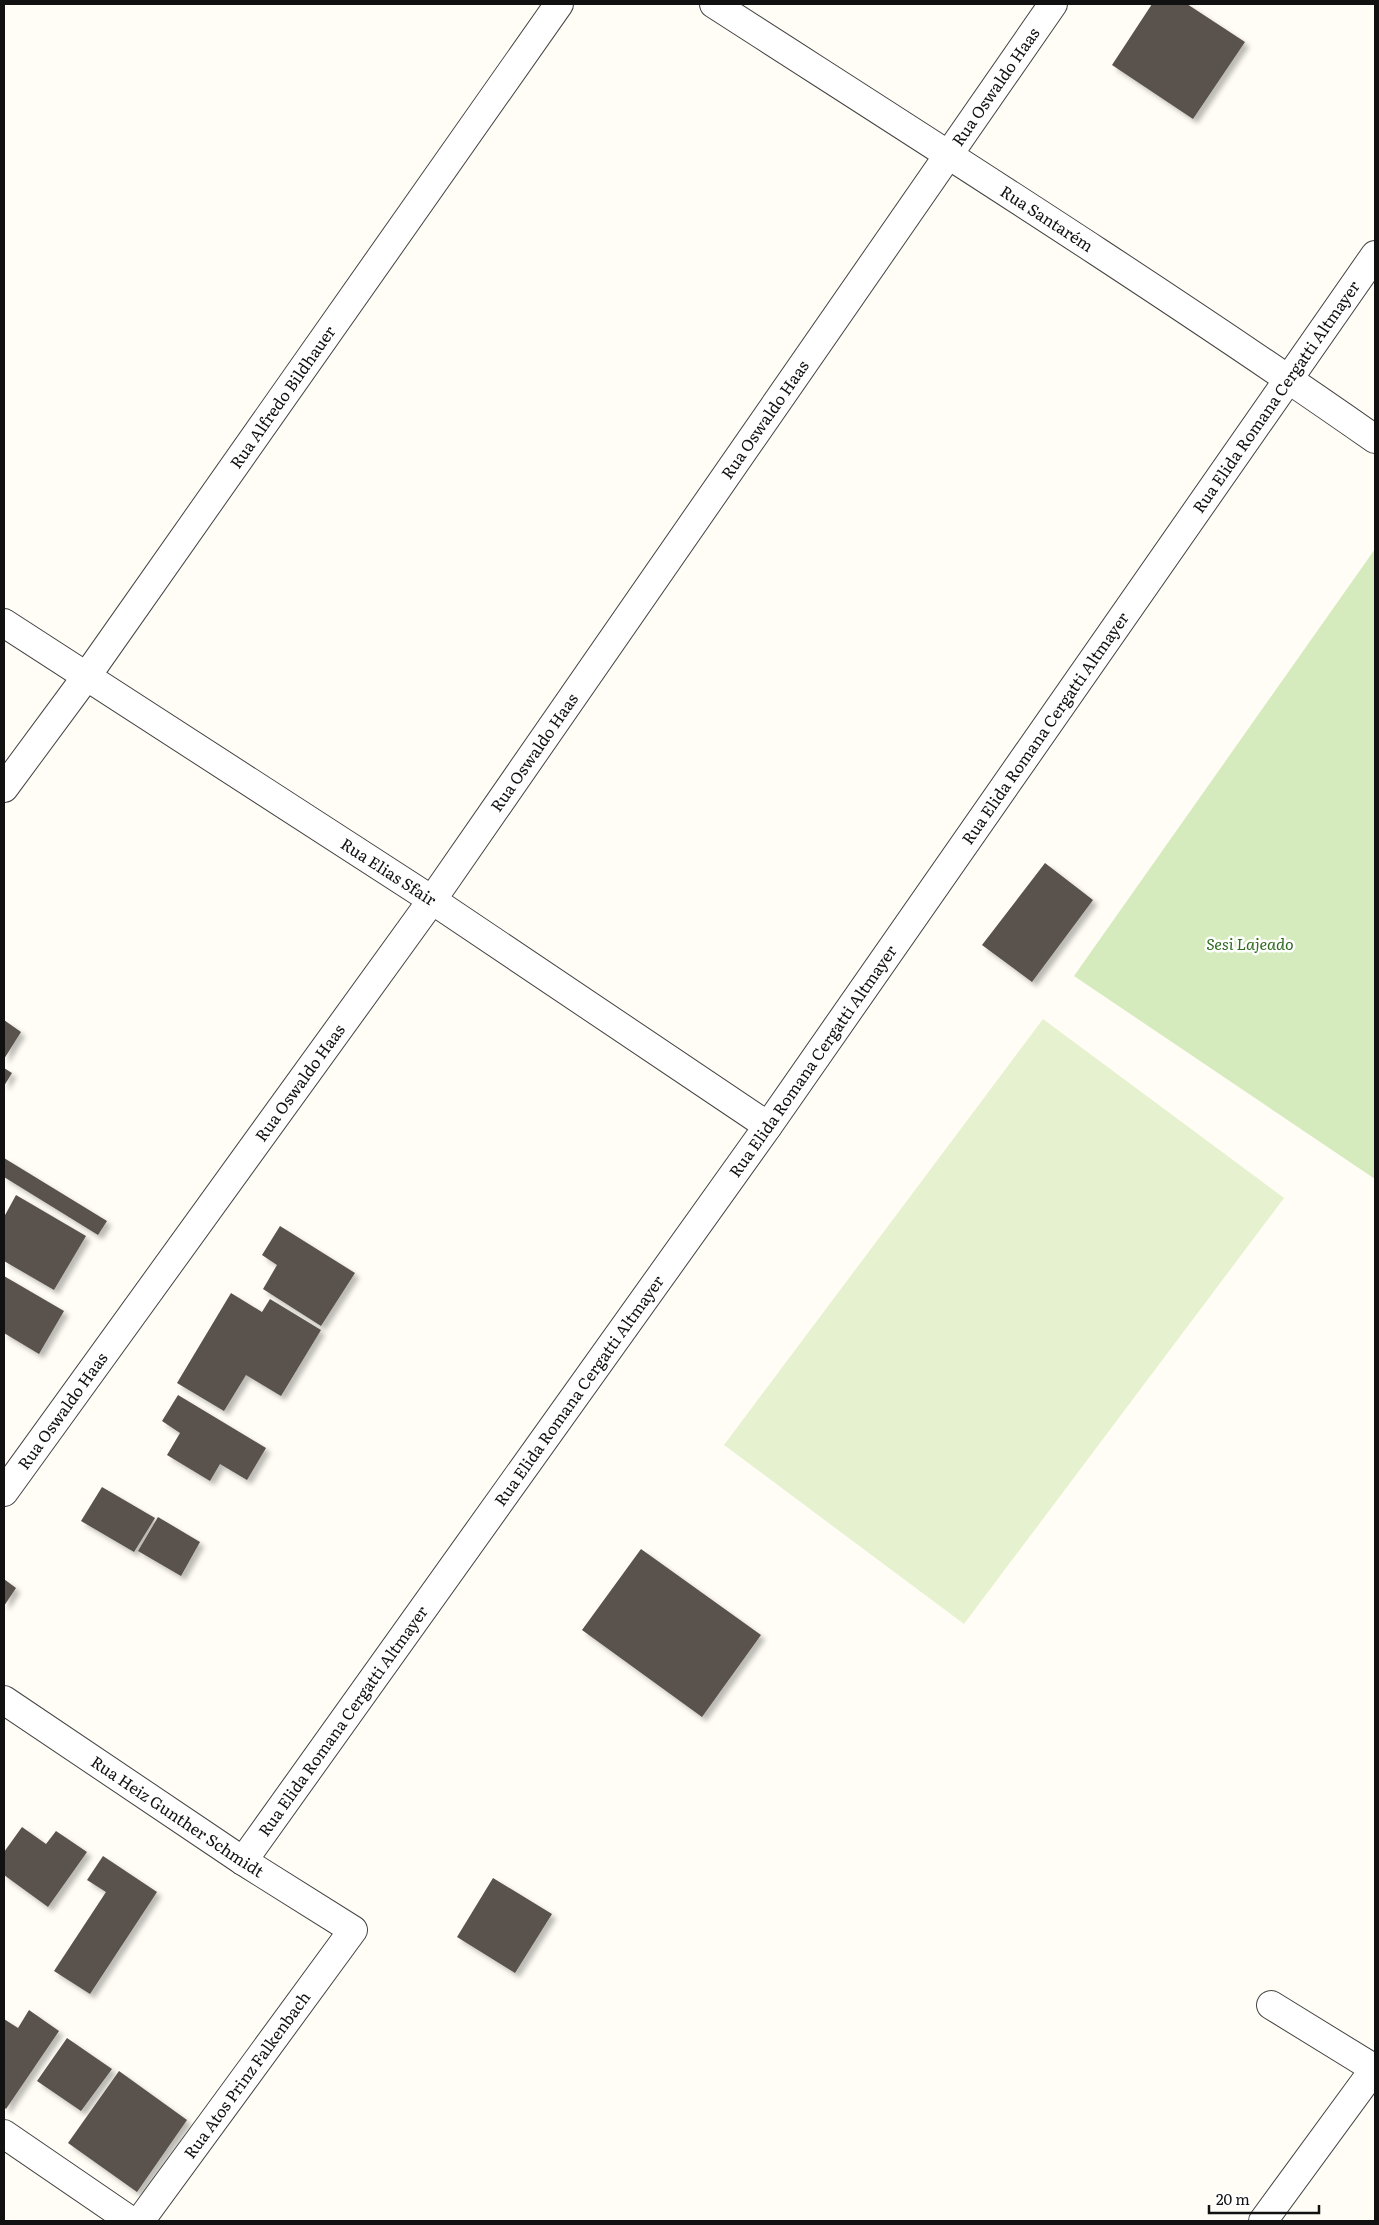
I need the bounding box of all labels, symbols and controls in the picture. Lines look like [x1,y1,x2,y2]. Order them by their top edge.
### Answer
street label: Rua Oswaldo Haas [945,22,1044,150]
street label: Rua Santarém [996,179,1099,257]
street label: Rua Elida Romana Cergatti Altmayer [1186,275,1365,517]
street label: Rua Alfredo Bildhauer [223,320,341,473]
street label: Rua Oswaldo Haas [714,355,814,483]
street label: Rua Elida Romana Cergatti Altmayer [955,606,1134,849]
street label: Rua Oswaldo Haas [484,688,583,816]
street label: Rua Elias Sfair [337,831,442,911]
park label: Sesi Lajeado [1206,931,1294,955]
street label: Rua Elida Romana Cergatti Altmayer [722,939,902,1182]
street label: Rua Oswaldo Haas [248,1019,350,1146]
street label: Rua Elida Romana Cergatti Altmayer [487,1270,669,1510]
street label: Rua Oswaldo Haas [11,1347,112,1474]
street label: Rua Elida Romana Cergatti Altmayer [251,1600,433,1841]
street label: Rua Heiz Gunther Schmidt [87,1749,270,1883]
street label: Rua Atos Prinz Falkenbach [177,1985,315,2163]
scale bar [1209,2182,1319,2214]
text: 20 m [1216,2187,1250,2210]

